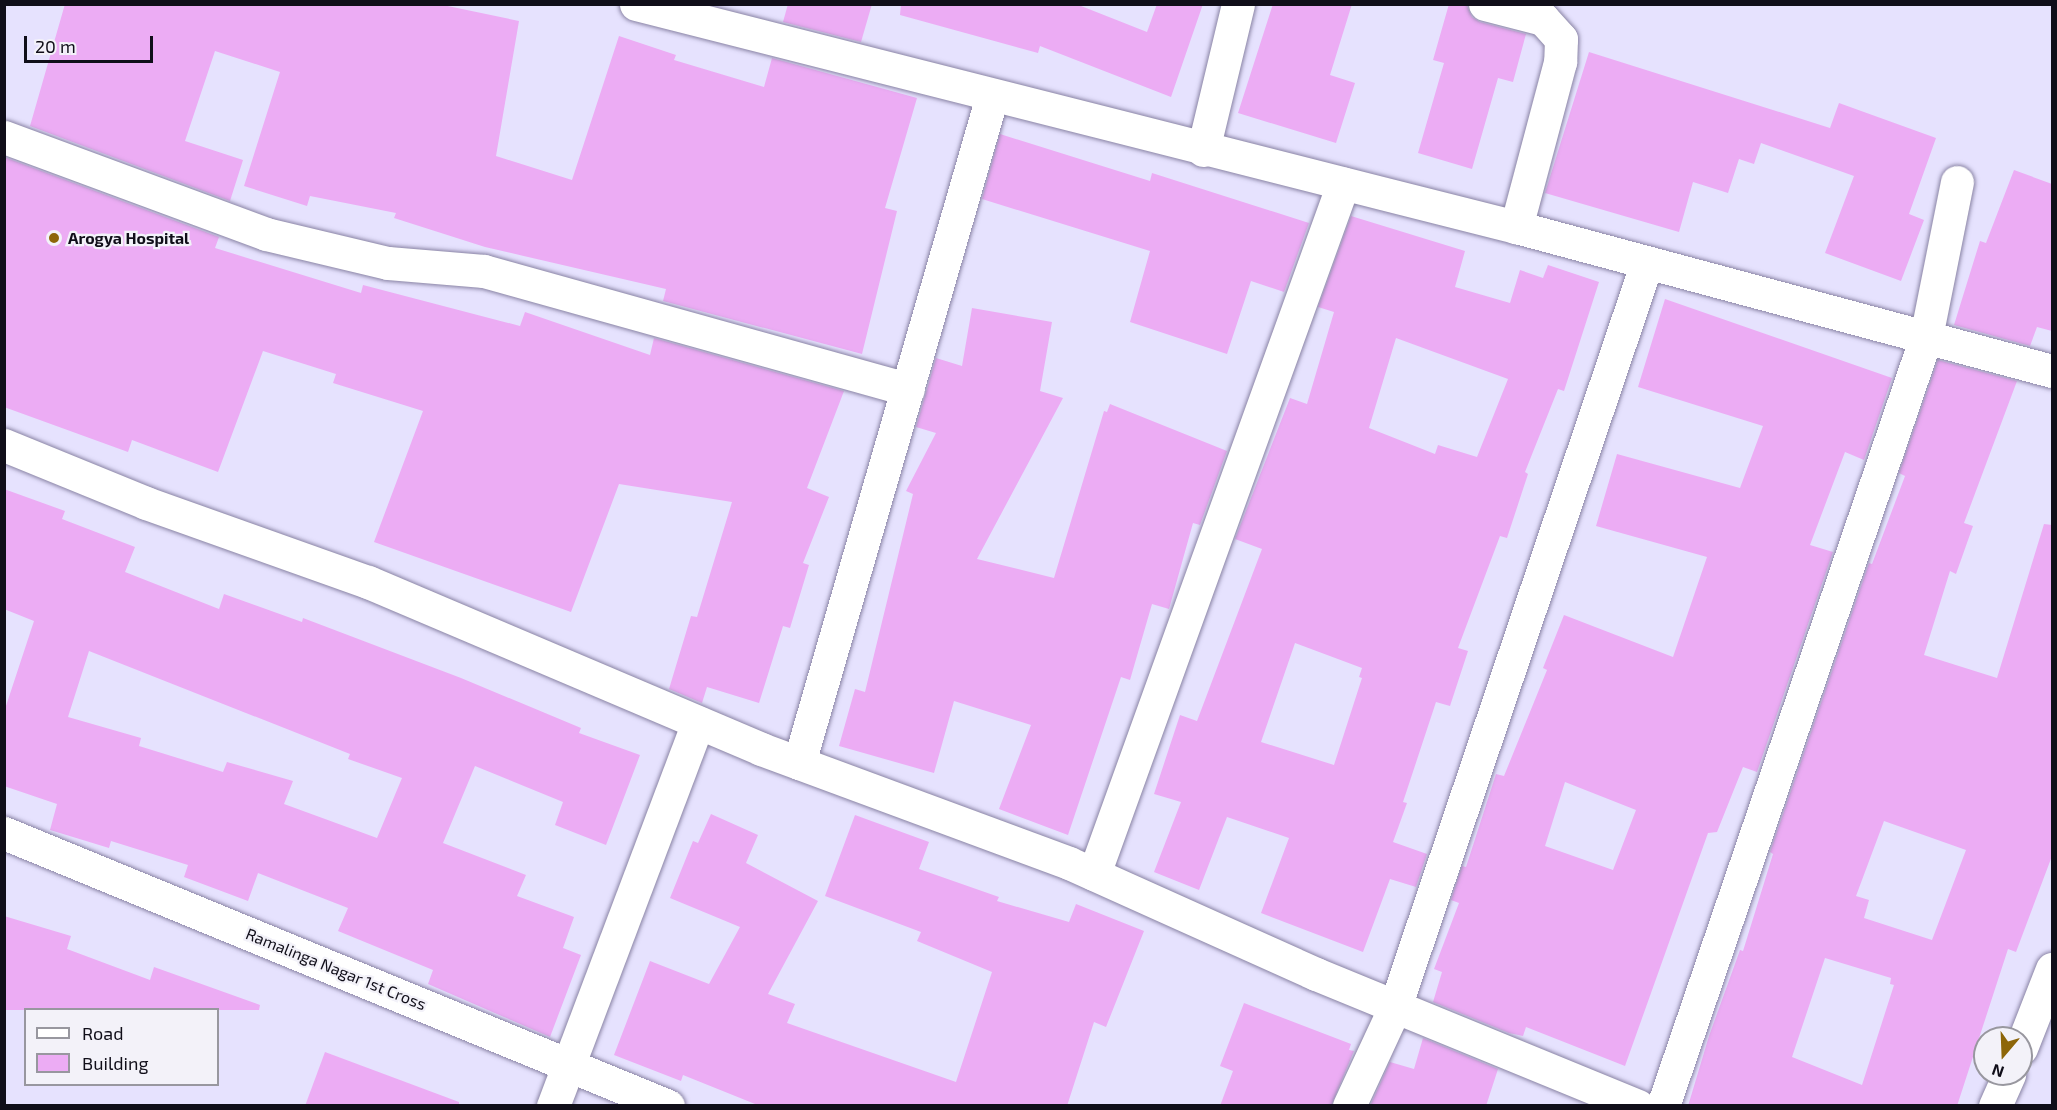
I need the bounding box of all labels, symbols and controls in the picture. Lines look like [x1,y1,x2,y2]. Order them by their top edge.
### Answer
scale bar [27,24,156,62]
text: 20 m [35,35,76,57]
place label: Arogya Hospital [68,228,189,248]
marker: Arogya Hospital [45,229,63,247]
street label: Ramalinga Nagar 1st Cross [243,924,429,1014]
legend [24,1008,219,1086]
text: Road [82,1022,123,1044]
north arrow [1973,1026,2033,1086]
text: Building [82,1052,149,1074]
text: N [1989,1061,2006,1082]

